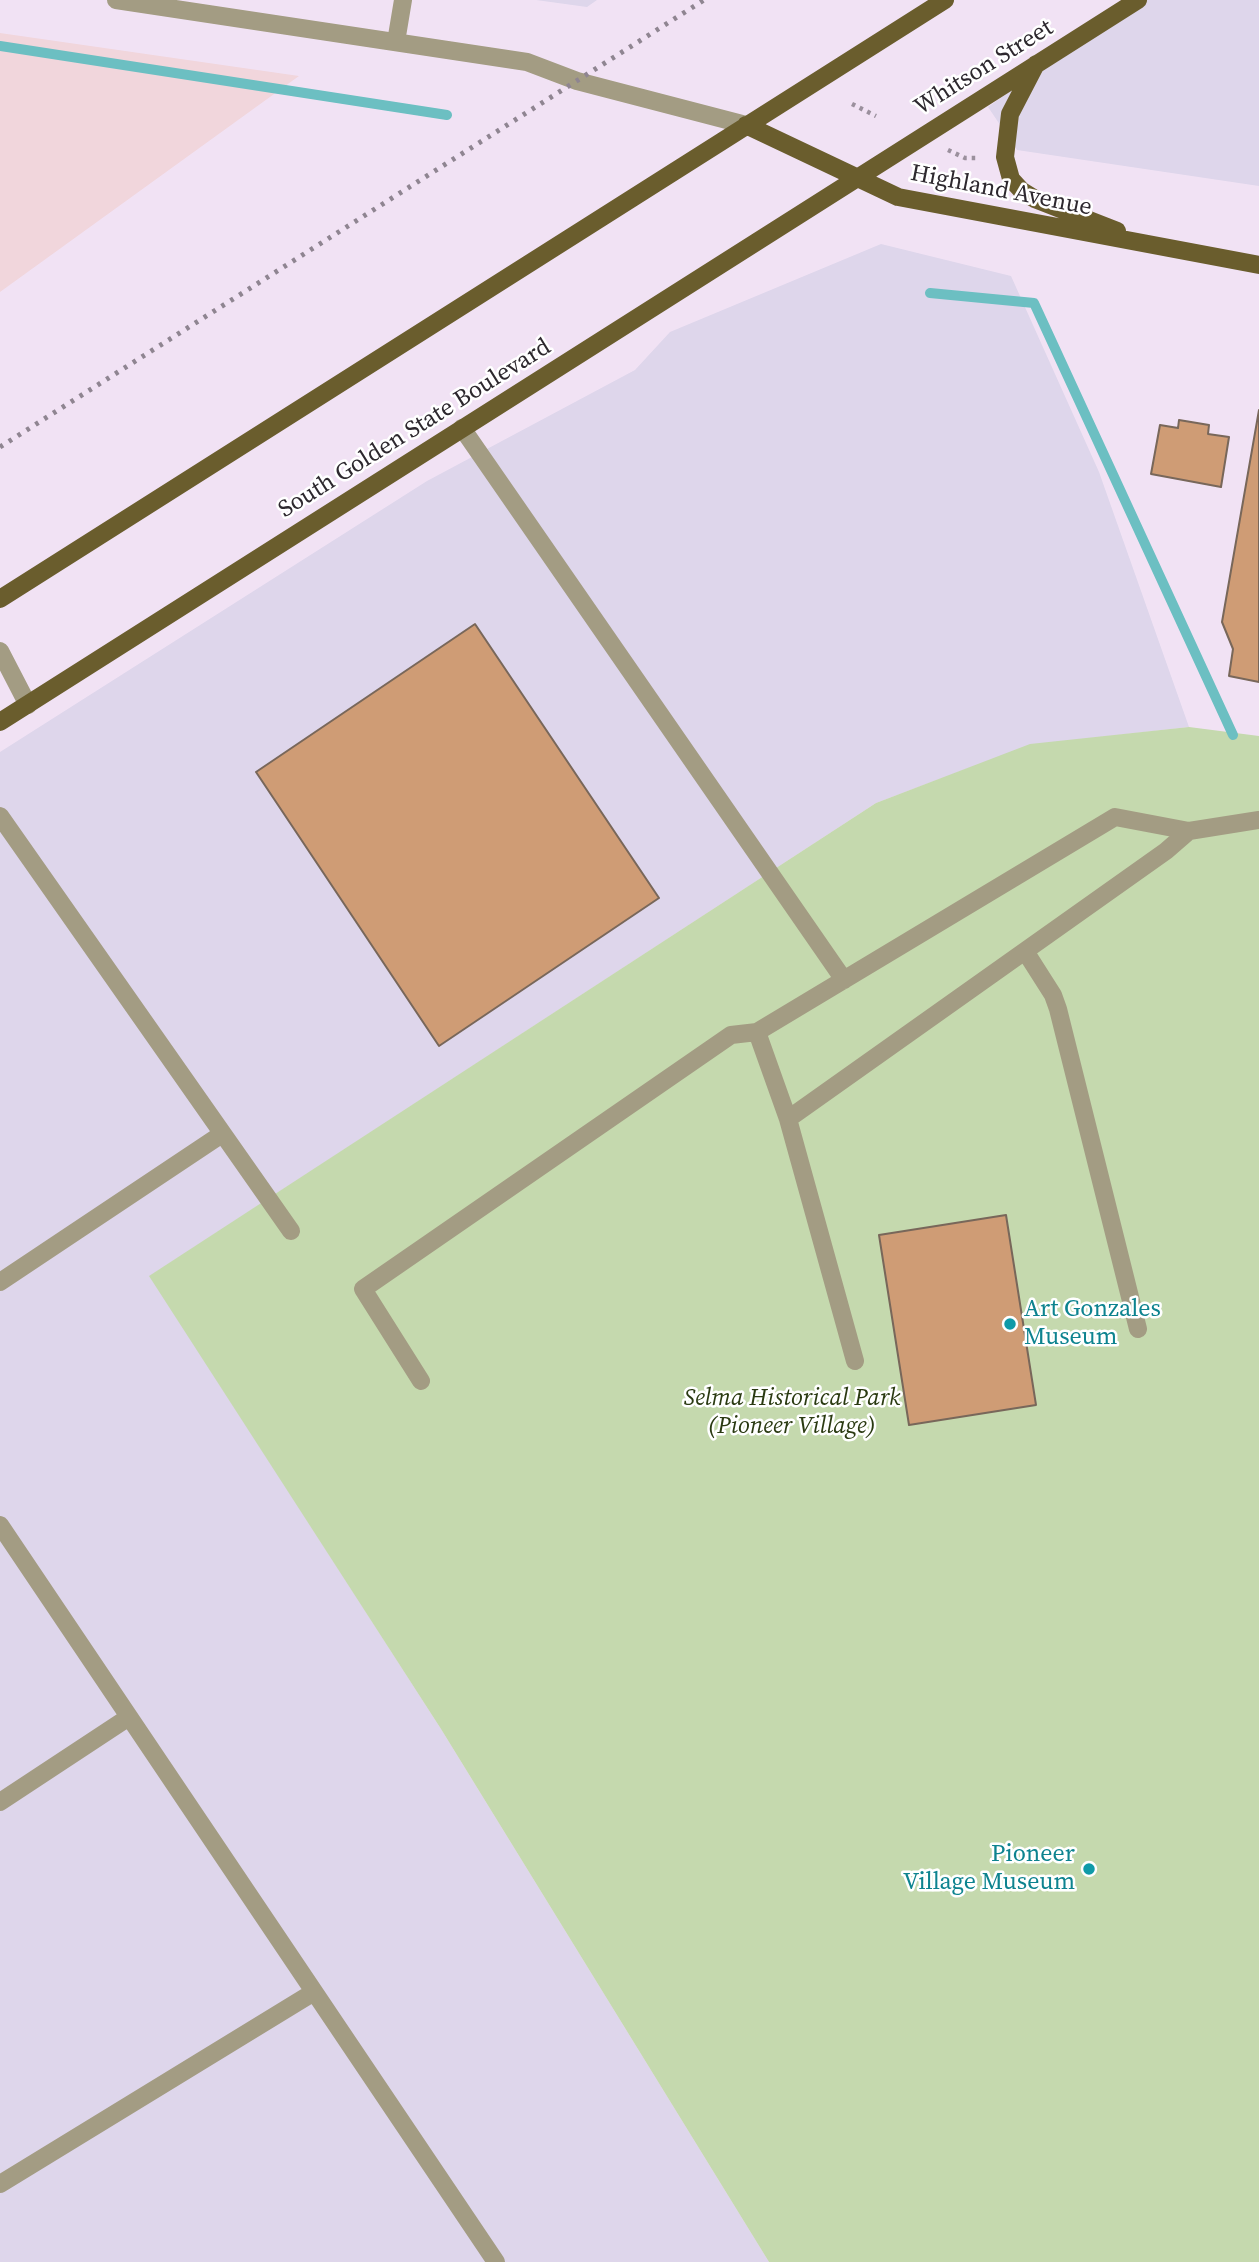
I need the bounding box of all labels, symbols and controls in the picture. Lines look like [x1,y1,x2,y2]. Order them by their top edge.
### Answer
street label: Whitson Street [909,14,1059,122]
street label: Highland Avenue [908,159,1094,223]
street label: South Golden State Boulevard [274,333,556,525]
place label: Art Gonzales Museum [1024,1296,1161,1352]
marker: Art Gonzales Museum [1002,1316,1018,1332]
park label: Selma Historical Park (Pioneer Village) [684,1385,900,1441]
place label: Pioneer Village Museum [903,1841,1075,1897]
marker: Pioneer Village Museum [1081,1861,1097,1877]

